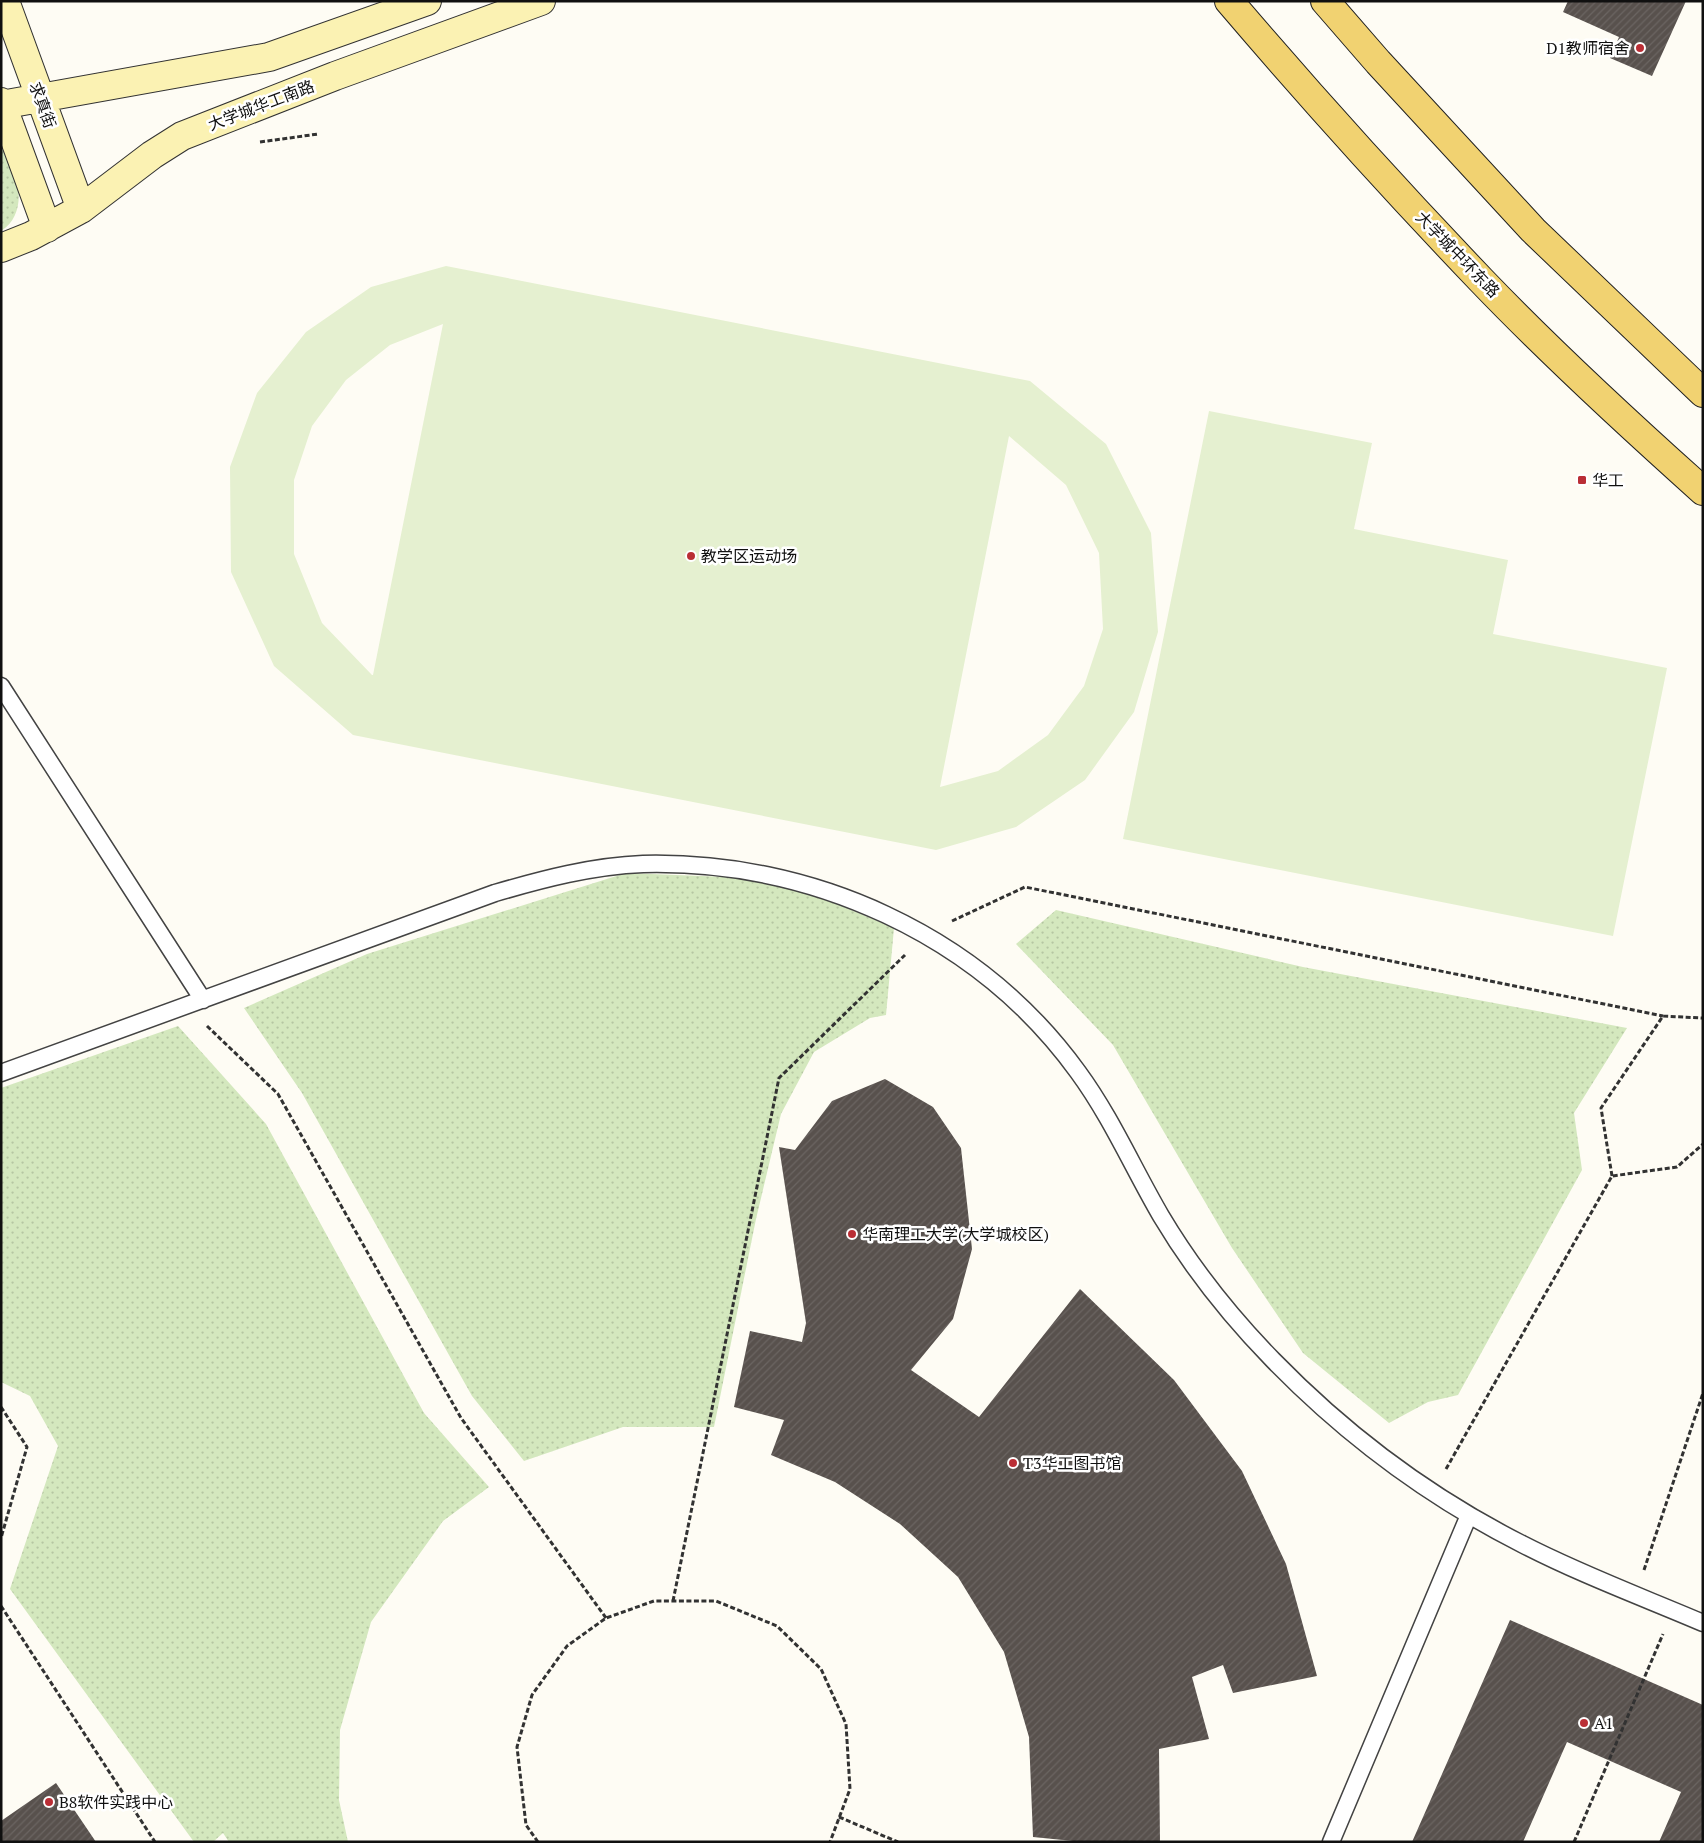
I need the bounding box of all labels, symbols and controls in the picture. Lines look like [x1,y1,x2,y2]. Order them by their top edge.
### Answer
place label: D1教师宿舍 [1546,37,1630,59]
marker: D1教师宿舍 [1634,42,1646,54]
street label: 大学城华工南路 [205,75,317,135]
street label: 求真街 [24,79,62,131]
street label: 大学城中环东路 [1411,206,1505,302]
place label: 华工 [1592,469,1624,491]
marker: 华工 [1576,474,1588,486]
place label: 教学区运动场 [701,545,797,567]
marker: 教学区运动场 [685,550,697,562]
place label: 华南理工大学(大学城校区) [862,1223,1049,1245]
marker: 华南理工大学(大学城校区) [846,1228,858,1240]
place label: T3华工图书馆 [1023,1452,1121,1474]
marker: T3华工图书馆 [1007,1457,1019,1469]
place label: A1 [1594,1712,1613,1734]
marker: A1 [1578,1717,1590,1729]
place label: B8软件实践中心 [59,1791,173,1813]
marker: B8软件实践中心 [43,1796,55,1808]

